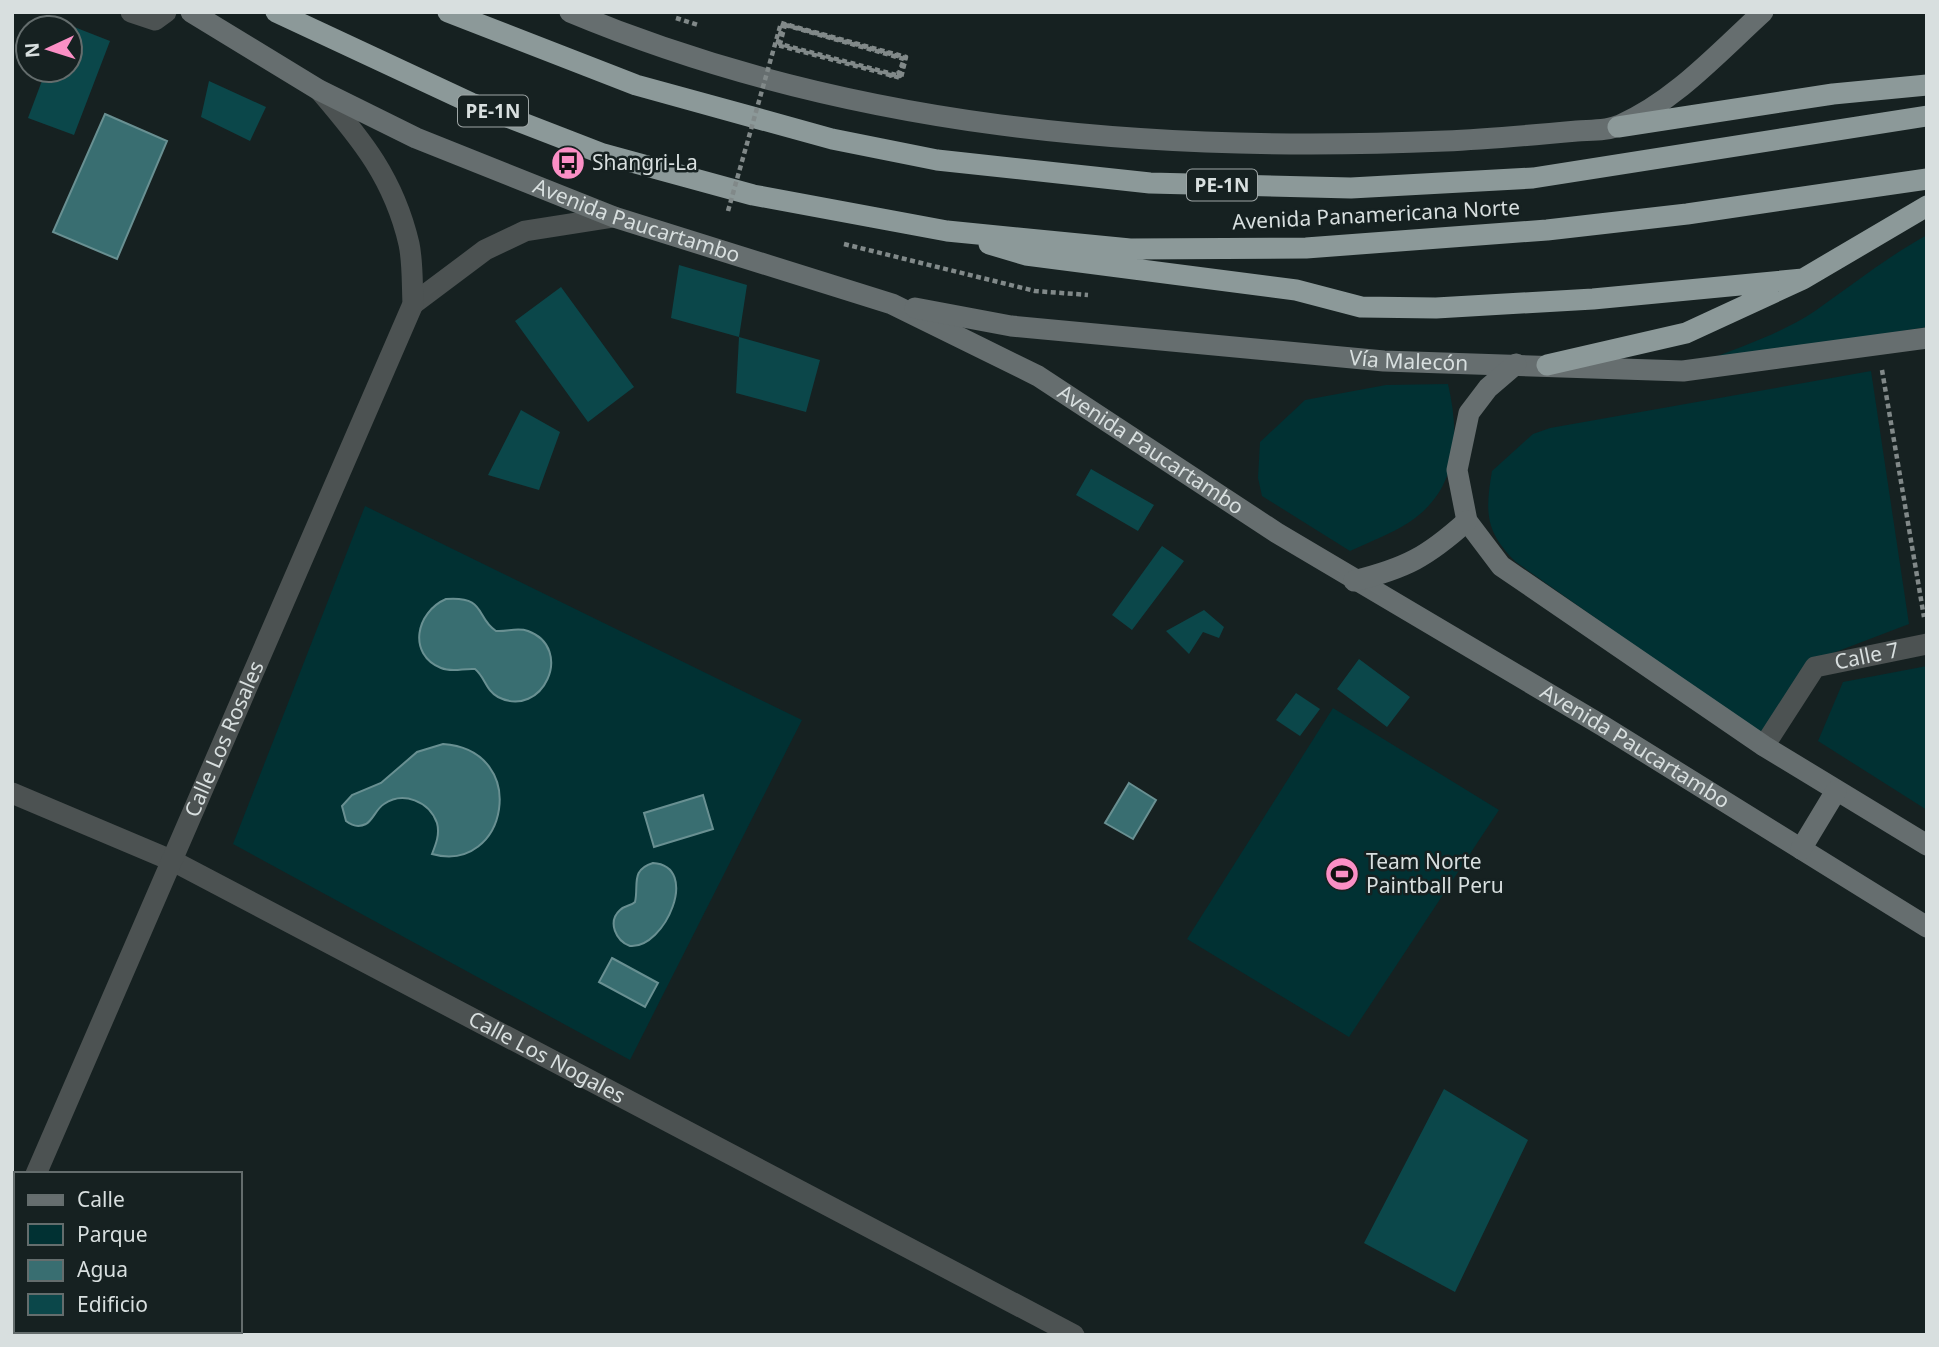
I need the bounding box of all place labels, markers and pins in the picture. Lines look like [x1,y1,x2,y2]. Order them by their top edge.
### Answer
bus stop icon: Shangri-La [549,144,587,182]
place label: Shangri-La [592,148,698,176]
place label: Team Norte Paintball Peru [1366,847,1504,899]
sports icon: Team Norte Paintball Peru [1323,855,1361,893]

